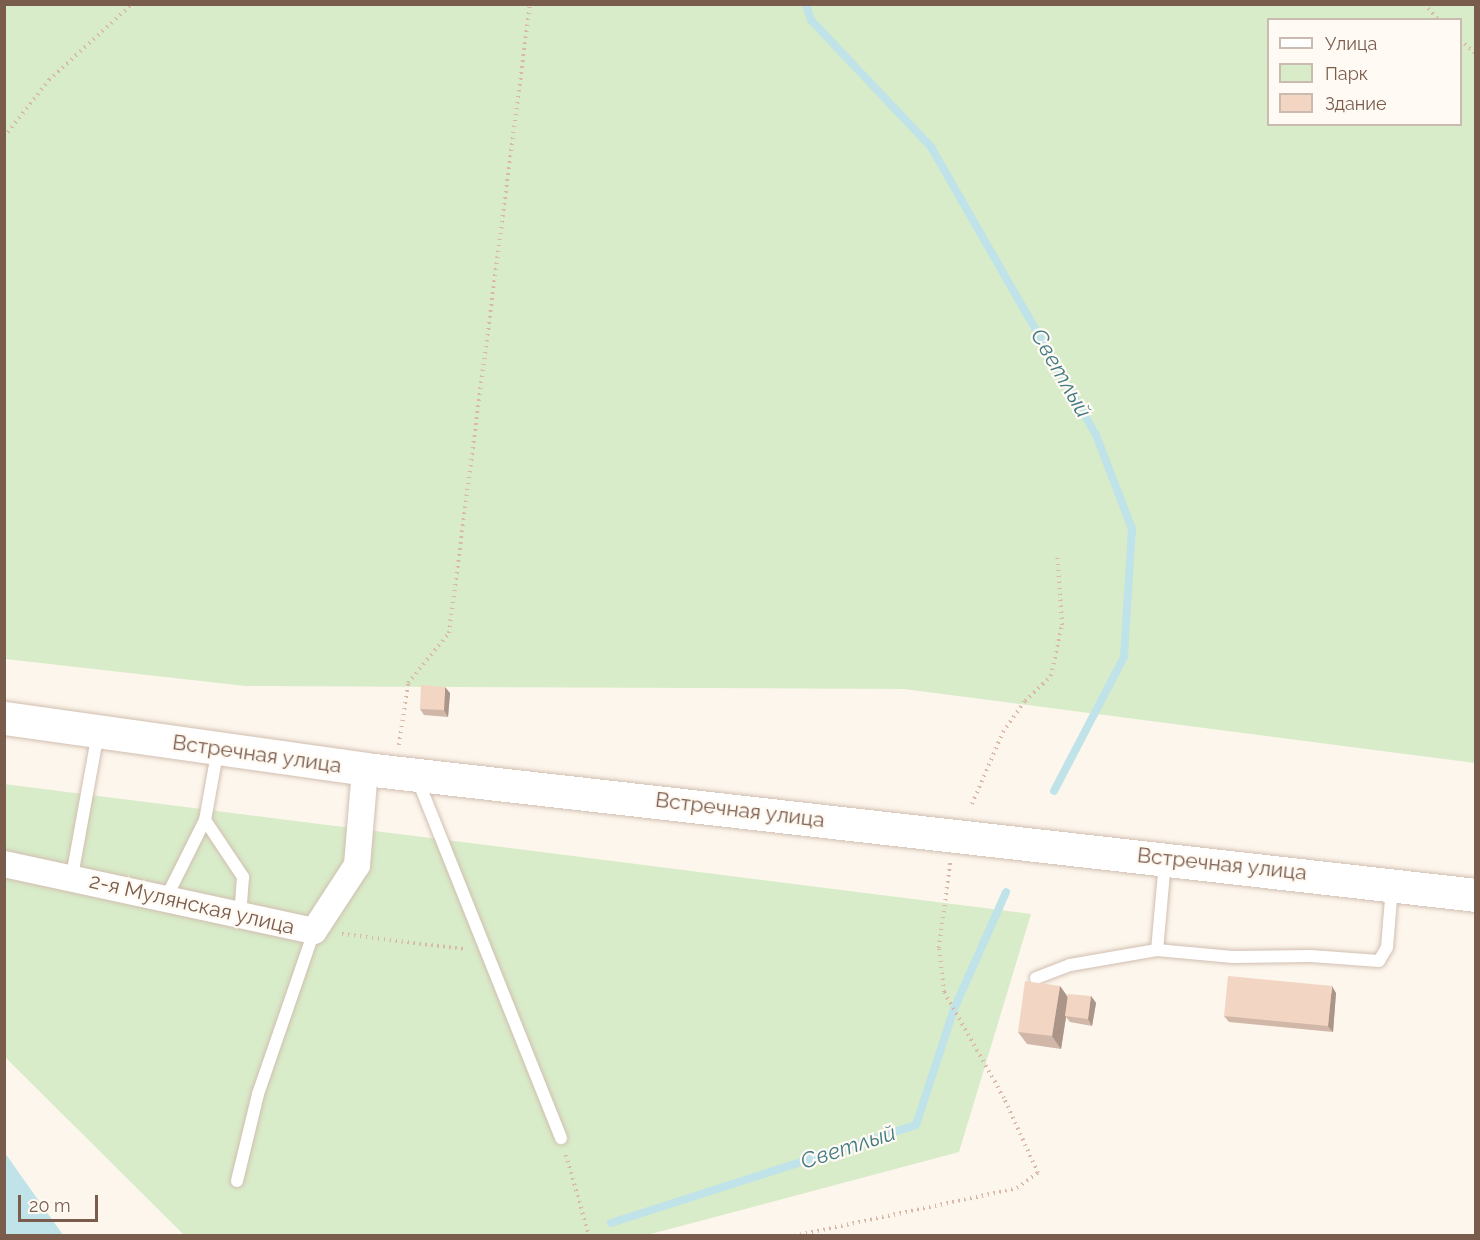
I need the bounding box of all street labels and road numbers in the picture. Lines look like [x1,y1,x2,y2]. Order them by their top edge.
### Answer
street label: Встречная улица [171,730,343,778]
street label: Встречная улица [654,787,826,833]
street label: Встречная улица [1136,843,1308,885]
street label: 2-я Мулянская улица [87,868,297,940]

